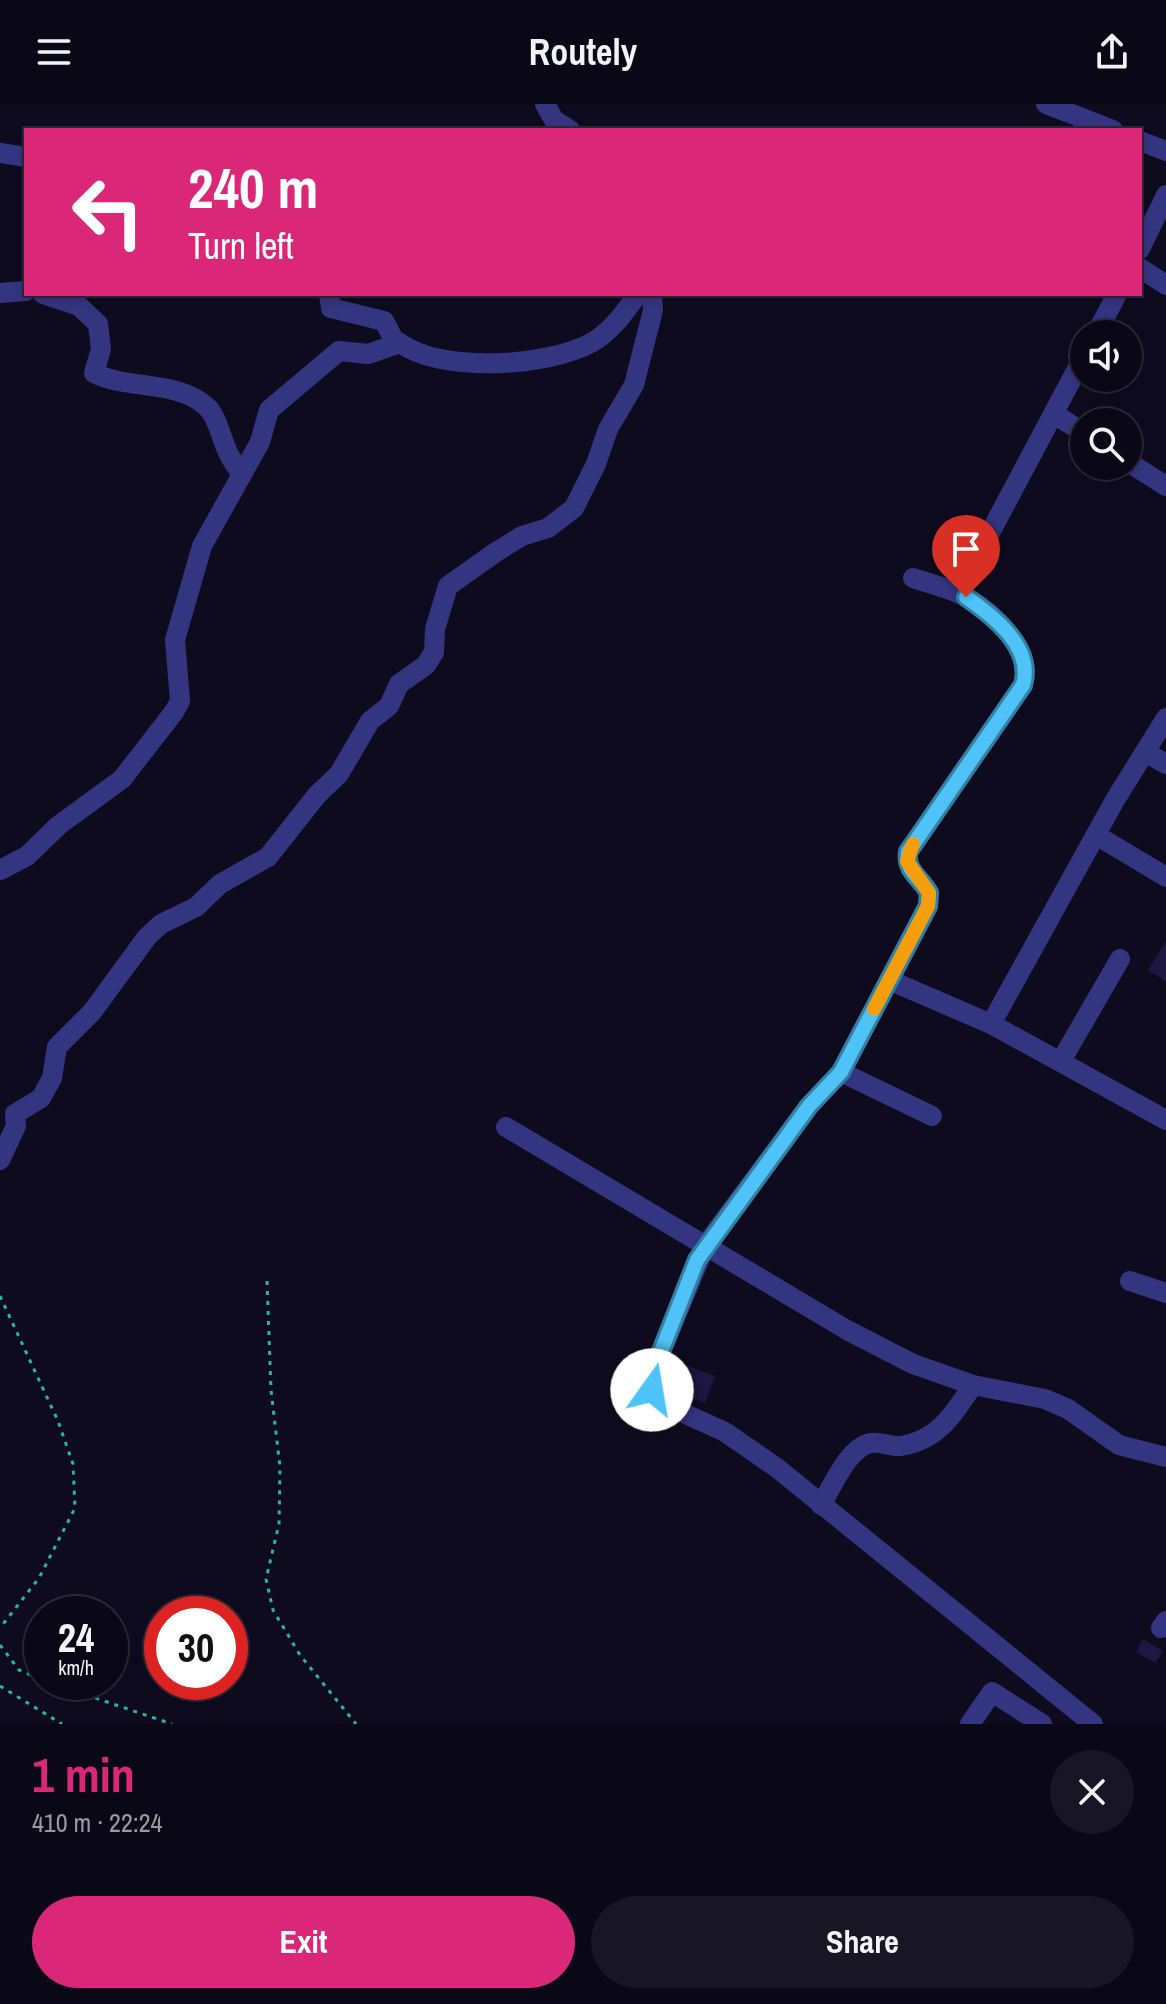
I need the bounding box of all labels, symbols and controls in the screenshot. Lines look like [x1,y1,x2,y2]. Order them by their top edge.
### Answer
text: Routely [529,28,637,76]
icon: menu [32,30,76,74]
icon: share [1090,30,1134,74]
text: 240 m [188,150,318,225]
icon: left [56,160,160,264]
text: Turn left [188,222,294,270]
map controls [1070,320,1142,480]
button: sound [1070,320,1142,392]
button: search [1070,408,1142,480]
pin [932,515,1000,597]
icon: arrive [944,527,988,571]
position arrow [610,1348,694,1432]
speed limit sign: 30 [144,1596,248,1700]
text: 24 [58,1611,94,1664]
text: km/h [58,1654,94,1681]
text: 1 min [32,1742,135,1807]
button: close [1050,1750,1134,1834]
text: 410 m · 22:24 [32,1805,162,1840]
button: Exit [32,1896,575,1988]
button: Share [591,1896,1134,1988]

